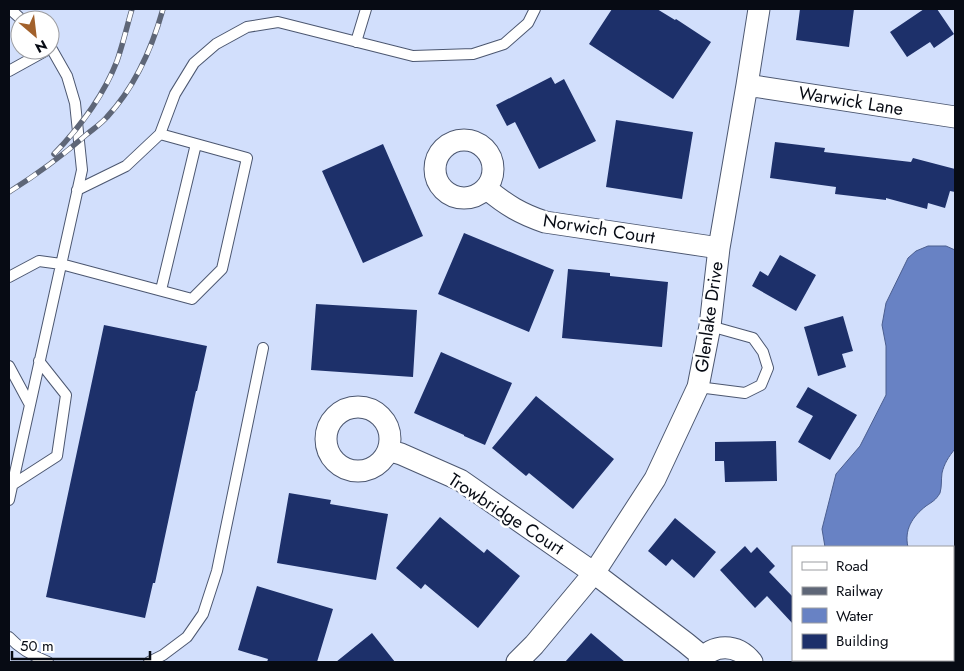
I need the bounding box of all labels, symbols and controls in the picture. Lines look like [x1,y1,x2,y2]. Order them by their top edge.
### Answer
north arrow [10,10,60,60]
text: N [31,35,51,58]
street label: Warwick Lane [797,80,905,122]
street label: Norwich Court [541,207,657,251]
street label: Glenlake Drive [688,260,730,374]
street label: Trowbridge Court [443,467,569,561]
legend [792,546,954,661]
text: Road [836,555,868,577]
text: Railway [836,580,883,602]
text: Water [836,605,874,627]
scale bar [12,628,150,660]
text: Building [836,630,888,652]
text: 50 m [20,635,54,657]

